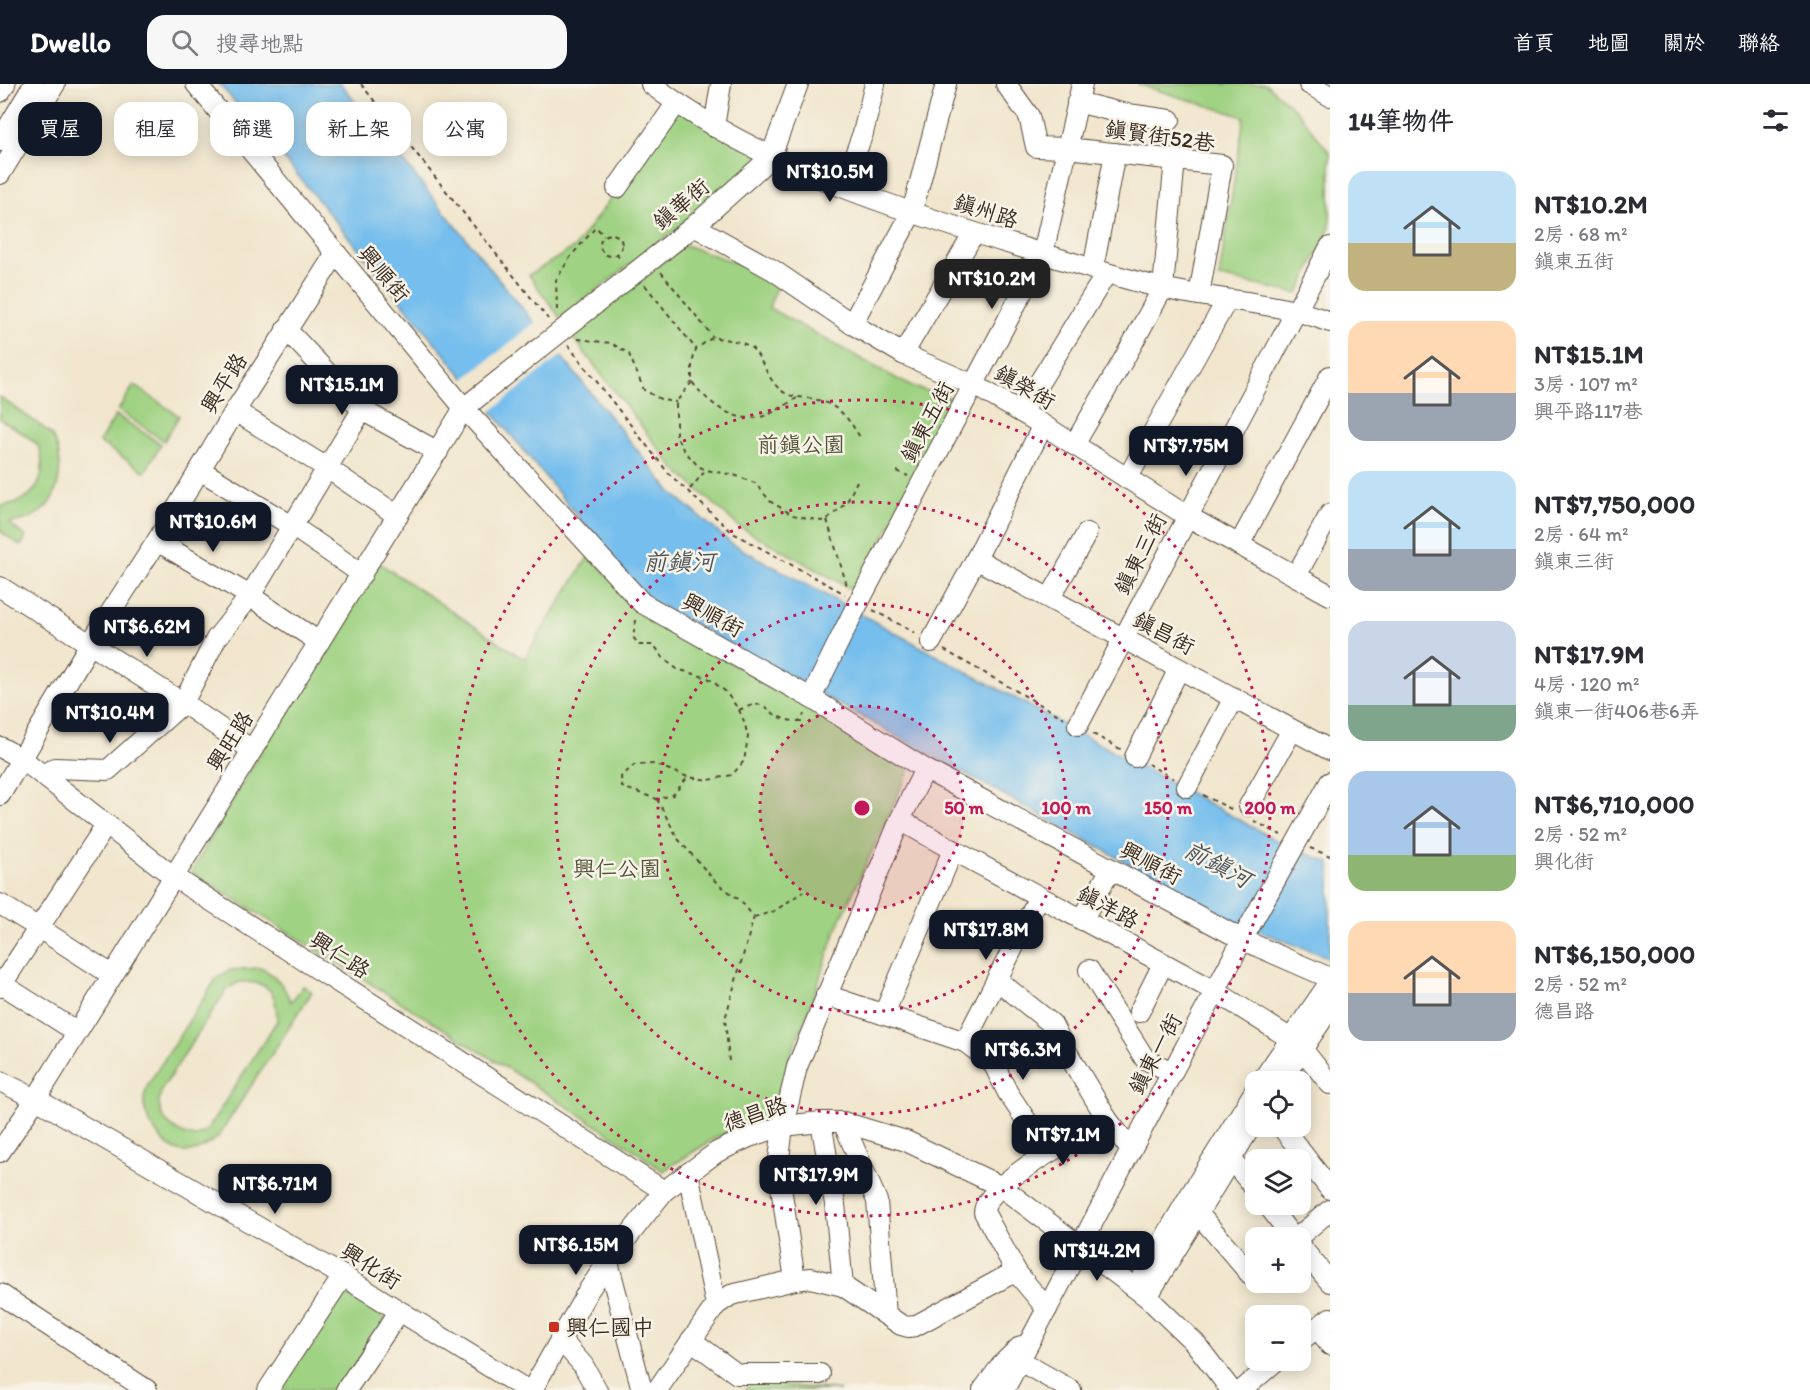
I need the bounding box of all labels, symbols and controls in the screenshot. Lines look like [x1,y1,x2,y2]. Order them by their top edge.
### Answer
search box [147,15,567,69]
text: Dwello [30,25,111,59]
icon: search [168,26,201,59]
text: 搜尋地點 [216,30,304,57]
text: 首頁 [1513,30,1555,55]
text: 地圖 [1588,30,1630,55]
text: 關於 [1663,30,1705,55]
text: 聯絡 [1738,30,1780,55]
chip: 買屋 [18,102,102,156]
chip: 租屋 [114,102,198,156]
chip: 篩選 [210,102,294,156]
chip: 新上架 [306,102,411,156]
chip: 公寓 [423,102,507,156]
icon: filters [1759,104,1792,137]
text: 14筆物件 [1348,105,1454,137]
street label: 鎮賢街52巷 [1103,115,1217,157]
pin: NT$10.5M [768,152,892,203]
text: NT$10.5M [786,159,874,183]
street label: 鎮華街 [647,172,715,236]
street label: 鎮州路 [950,188,1022,234]
text: NT$10.2M [1534,188,1648,220]
icon: home [1396,195,1468,267]
text: 2房 · 68 m² [1534,222,1627,246]
street label: 興順街 [352,240,416,308]
text: 鎮東五街 [1534,249,1614,273]
pin: NT$10.2M [930,259,1054,310]
text: NT$10.2M [948,266,1036,290]
text: NT$15.1M [1534,338,1644,370]
icon: home [1396,345,1468,417]
street label: 興平路 [195,348,253,418]
street label: 鎮榮街 [990,359,1060,415]
pin: NT$15.1M [280,365,404,416]
text: NT$15.1M [300,372,384,396]
text: 3房 · 107 m² [1534,372,1638,396]
street label: 鎮東五街 [894,377,960,467]
text: 興平路117巷 [1534,399,1642,423]
pin: NT$7.75M [1124,426,1248,477]
park label: 前鎮公園 [757,431,845,458]
text: NT$7.75M [1143,433,1229,457]
text: NT$7,750,000 [1534,488,1695,520]
icon: home [1396,495,1468,567]
pin: NT$10.6M [151,502,275,553]
text: NT$10.6M [169,509,257,533]
street label: 鎮東三街 [1108,509,1172,599]
text: 2房 · 64 m² [1534,522,1628,546]
water label: 前鎮河 [643,547,719,576]
text: 鎮東三街 [1534,549,1614,573]
street label: 興順街 [678,587,748,643]
street label: 鎮昌街 [1129,606,1199,660]
pin: NT$6.62M [85,607,209,658]
text: NT$6.62M [103,614,191,638]
text: NT$17.9M [1534,638,1645,670]
icon: home [1396,645,1468,717]
text: 4房 · 120 m² [1534,672,1640,696]
pin: NT$10.4M [48,693,172,744]
text: 鎮東一街406巷6弄 [1534,699,1700,723]
text: NT$10.4M [66,700,155,724]
street label: 興旺路 [201,706,259,776]
text: NT$6,710,000 [1534,788,1694,820]
icon: home [1396,795,1468,867]
text: 50 m [944,797,985,819]
text: 100 m [1041,797,1092,819]
text: 150 m [1144,797,1193,819]
text: 200 m [1245,797,1296,819]
centre of rings [852,798,872,818]
text: 2房 · 52 m² [1534,822,1627,846]
water label: 前鎮河 [1179,834,1260,896]
street label: 興順街 [1116,836,1186,890]
text: 興化街 [1534,849,1594,873]
park label: 興仁公園 [573,855,661,882]
street label: 鎮洋路 [1073,880,1143,934]
pin: NT$17.8M [924,910,1048,961]
text: NT$17.8M [943,917,1029,941]
street label: 興仁路 [305,926,375,984]
text: NT$6,150,000 [1534,938,1695,970]
icon: home [1396,945,1468,1017]
text: 2房 · 52 m² [1534,972,1627,996]
text: 德昌路 [1534,999,1594,1023]
street label: 鎮東一街 [1122,1009,1188,1099]
pin: NT$6.3M [968,1030,1078,1081]
text: NT$6.3M [985,1037,1061,1061]
map controls [1245,1071,1311,1371]
button: locate [1245,1071,1311,1137]
street label: 德昌路 [719,1091,791,1137]
pin: NT$7.1M [1008,1115,1118,1166]
text: NT$7.1M [1026,1122,1100,1146]
button: layers [1245,1149,1311,1215]
pin: NT$17.9M [754,1155,878,1206]
text: NT$17.9M [773,1162,859,1186]
pin: NT$6.71M [213,1164,337,1215]
text: NT$6.71M [232,1171,318,1195]
pin: NT$6.15M [514,1225,638,1276]
button: + [1245,1227,1311,1293]
pin: NT$14.2M [1035,1231,1159,1282]
text: NT$6.15M [533,1232,619,1256]
street label: 興化街 [336,1237,406,1295]
text: NT$14.2M [1053,1238,1141,1262]
button: − [1245,1305,1311,1371]
place label: 興仁國中 [566,1314,654,1341]
marker: 興仁國中 [547,1320,561,1334]

